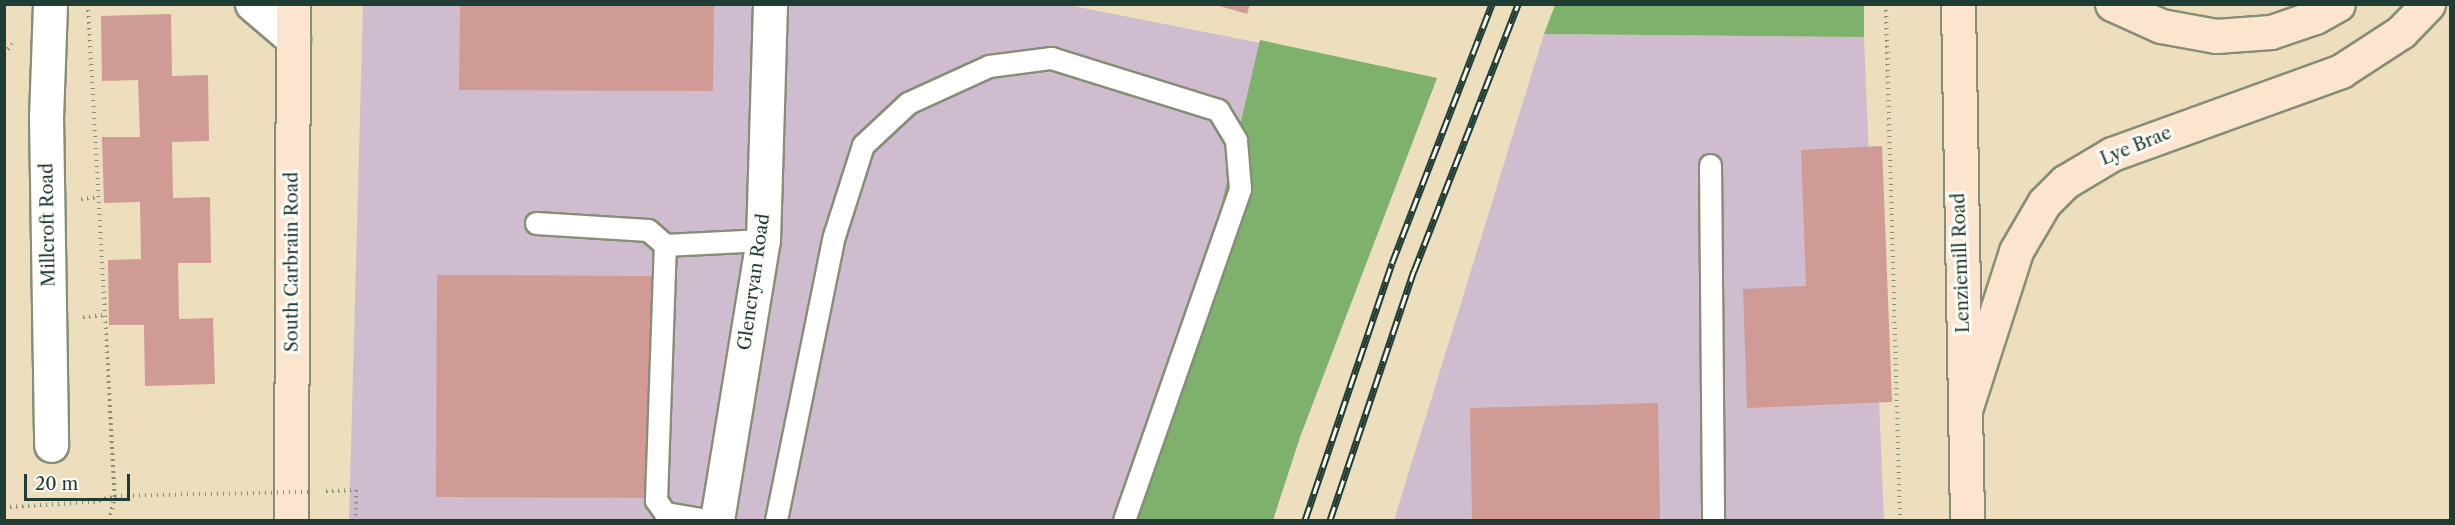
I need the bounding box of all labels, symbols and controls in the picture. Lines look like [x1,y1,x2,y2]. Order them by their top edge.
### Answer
street label: Lye Brae [2097,122,2175,170]
street label: Millcroft Road [36,163,60,287]
street label: South Carbrain Road [281,172,303,352]
street label: Lenziemill Road [1948,193,1974,333]
street label: Glencryan Road [734,212,774,352]
scale bar [27,462,134,500]
text: 20 m [35,473,78,495]

